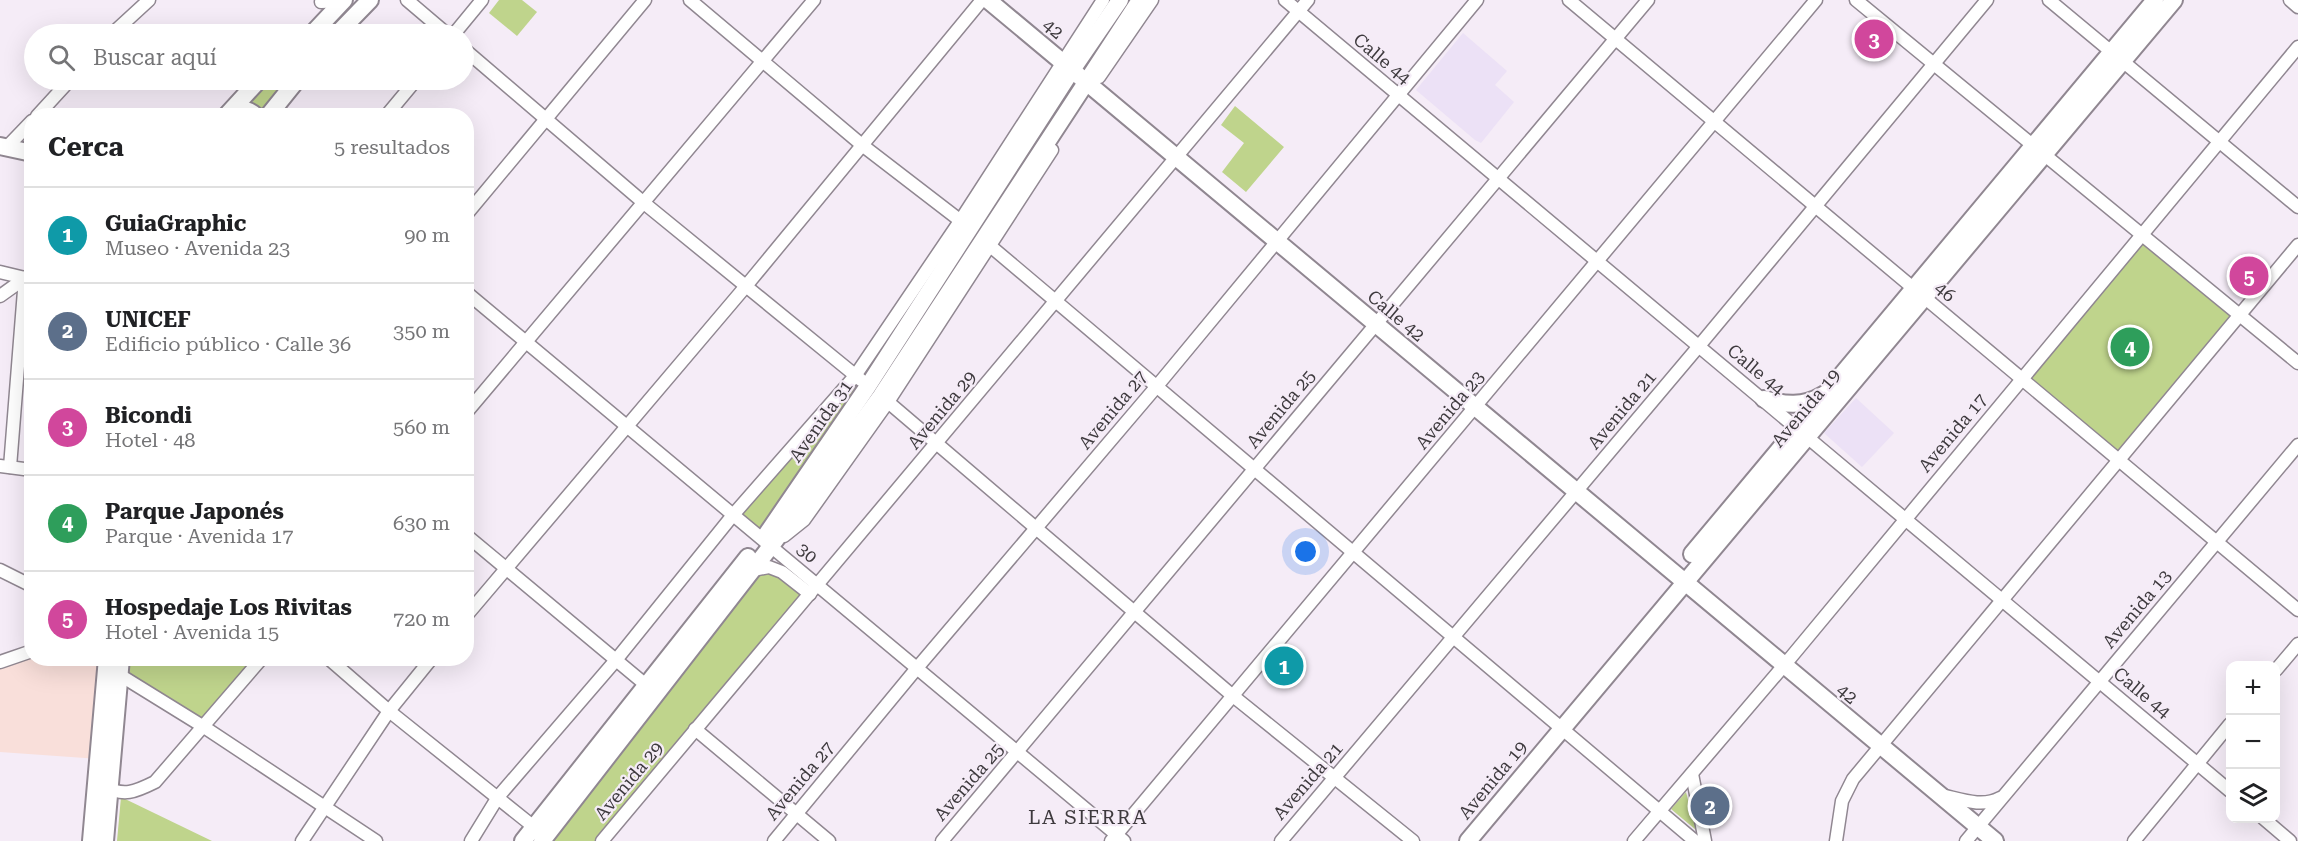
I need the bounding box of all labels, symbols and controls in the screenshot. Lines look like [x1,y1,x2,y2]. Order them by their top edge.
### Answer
street label: 42 [1039,14,1068,43]
pin: 3 [1854,16,1894,62]
search box [24,24,474,90]
street label: Calle 44 [1349,29,1415,89]
icon: search [45,41,78,74]
text: Buscar aquí [93,45,217,70]
text: Cerca [48,132,124,162]
text: 5 resultados [334,135,450,159]
text: GuiaGraphic [105,211,246,236]
text: 1 [62,223,73,247]
text: 90 m [404,223,450,247]
text: Museo · Avenida 23 [105,236,290,260]
pin: 5 [2230,254,2268,298]
street label: 46 [1931,277,1960,306]
street label: Calle 42 [1363,286,1429,346]
text: UNICEF [105,307,191,332]
text: 2 [62,319,73,343]
text: 350 m [393,319,450,343]
pin: 4 [2110,324,2150,370]
text: Edificio público · Calle 36 [105,332,351,356]
street label: Calle 44 [1723,340,1789,400]
street label: Avenida 19 [1767,364,1844,451]
street label: Avenida 25 [1242,365,1319,452]
street label: Avenida 29 [903,366,980,453]
street label: Avenida 27 [1074,366,1151,453]
street label: Avenida 23 [1411,366,1488,453]
street label: Avenida 21 [1583,366,1660,453]
street label: Avenida 31 [785,376,857,466]
street label: Avenida 17 [1914,389,1991,476]
text: Bicondi [105,403,192,428]
text: 3 [62,415,73,439]
text: 560 m [393,415,450,439]
text: Hotel · 48 [105,428,196,452]
text: Parque Japonés [105,499,284,524]
text: 4 [62,511,73,535]
text: 630 m [393,511,450,535]
text: Parque · Avenida 17 [105,524,293,548]
your location [1291,537,1320,566]
street label: 30 [793,538,822,567]
street label: Avenida 13 [2098,565,2175,652]
text: Hospedaje Los Rivitas [105,595,352,620]
text: 5 [62,607,73,631]
text: 720 m [393,607,450,631]
text: Hotel · Avenida 15 [105,620,279,644]
pin: 1 [1264,644,1304,688]
map controls [2226,661,2280,823]
button: + [2226,661,2280,715]
street label: Calle 44 [2109,663,2175,723]
street label: 42 [1833,679,1862,708]
button: − [2226,715,2280,769]
street label: Avenida 19 [1454,736,1531,823]
street label: Avenida 29 [590,737,667,824]
street label: Avenida 27 [761,737,838,824]
street label: Avenida 21 [1268,738,1347,824]
street label: Avenida 25 [929,739,1008,825]
button: layers [2226,769,2280,823]
pin: 2 [1690,784,1730,828]
district label: LA SIERRA [1028,805,1148,829]

